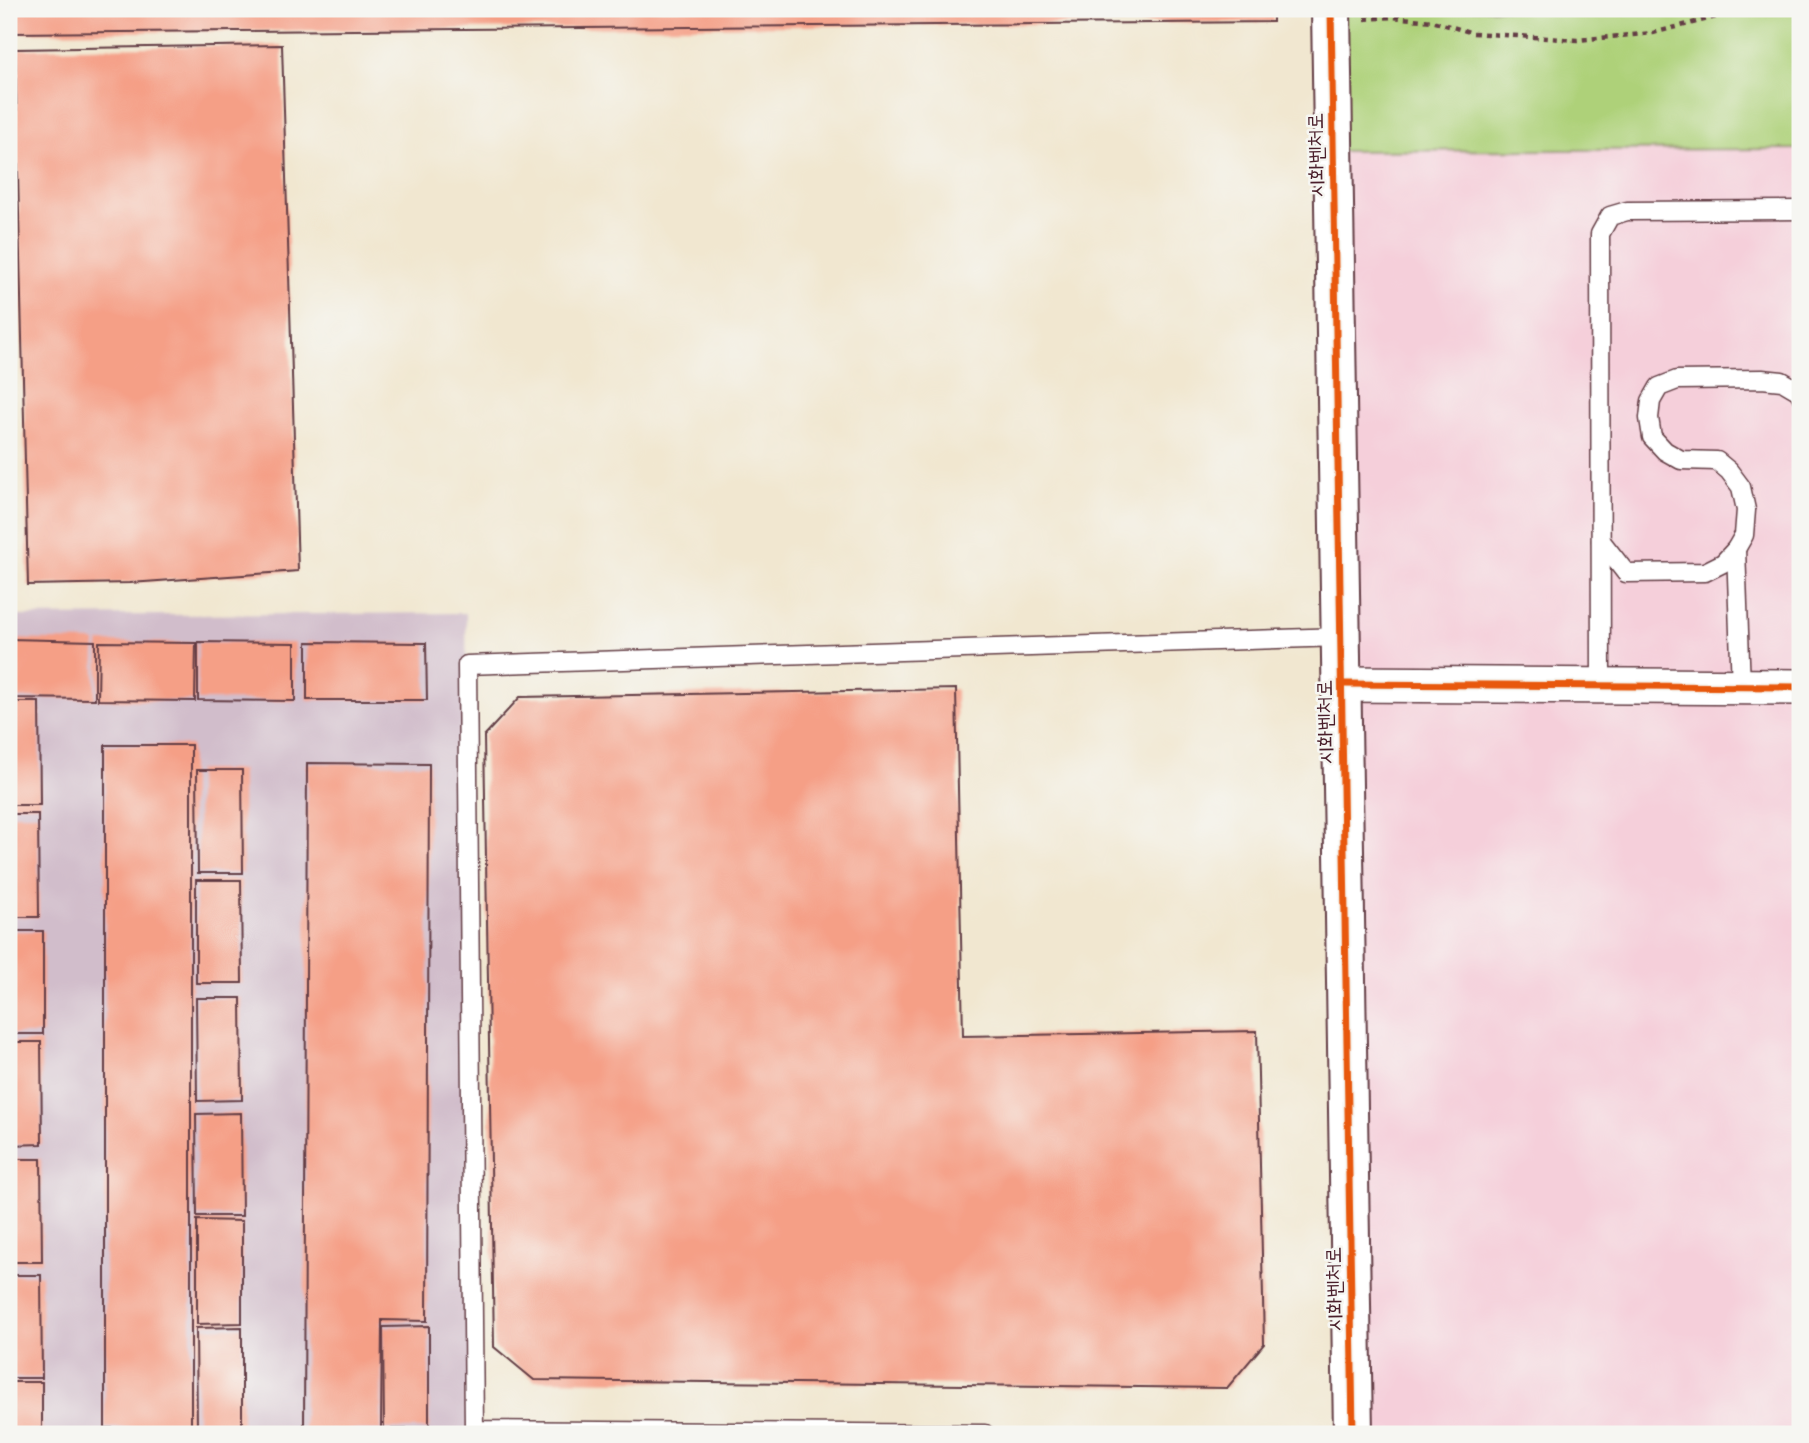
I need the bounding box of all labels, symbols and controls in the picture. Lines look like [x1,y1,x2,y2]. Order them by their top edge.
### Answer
street label: 시화벤처로 [1303,113,1329,197]
street label: 시화벤처로 [1312,680,1338,764]
street label: 시화벤처로 [1321,1247,1347,1331]

